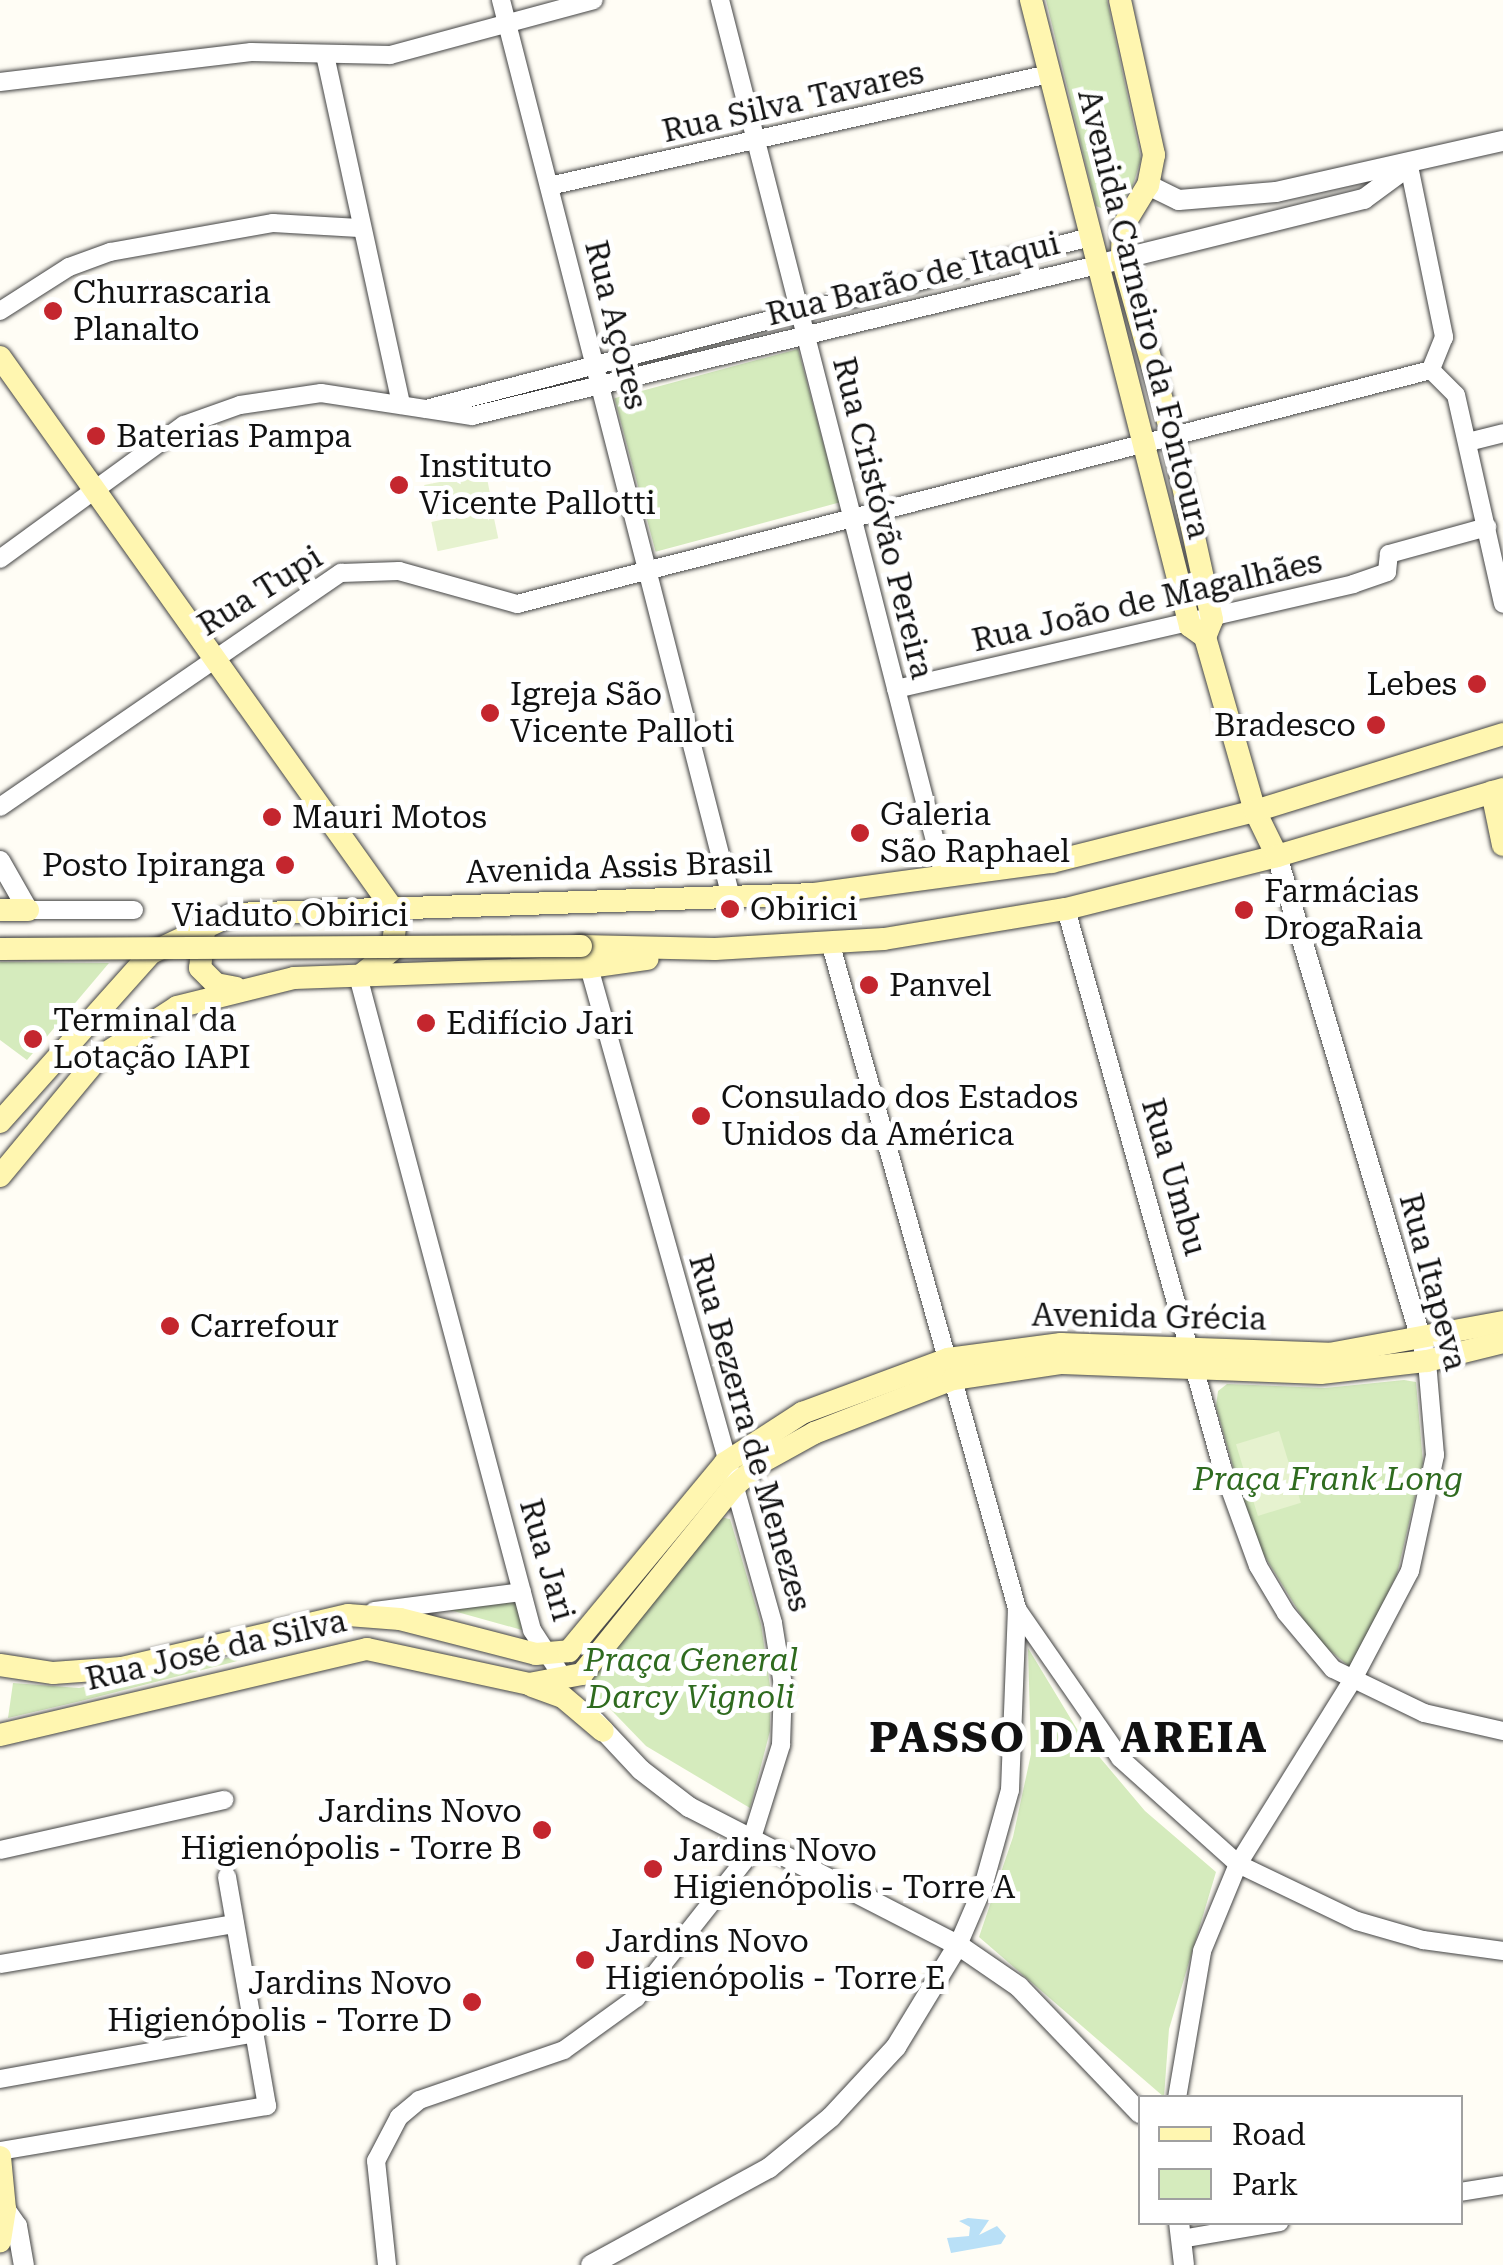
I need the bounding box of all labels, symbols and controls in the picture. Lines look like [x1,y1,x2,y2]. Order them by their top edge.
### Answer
street label: Rua Silva Tavares [659,53,927,151]
street label: Avenida Carneiro da Fontoura [1070,85,1218,543]
street label: Rua Barão de Itaqui [762,224,1064,334]
street label: Rua Açores [577,237,655,413]
place label: Churrascaria Planalto [73,274,271,349]
marker: Churrascaria Planalto [42,300,64,322]
street label: Rua Cristóvão Pereira [824,353,942,683]
place label: Baterias Pampa [116,417,352,455]
marker: Baterias Pampa [85,425,107,447]
place label: Instituto Vicente Pallotti [419,448,656,523]
marker: Instituto Vicente Pallotti [388,474,410,496]
street label: Rua Tupi [191,538,329,644]
street label: Rua João de Magalhães [968,542,1326,660]
place label: Lebes [1366,665,1457,703]
marker: Lebes [1466,673,1488,695]
place label: Igreja São Vicente Palloti [510,676,735,751]
marker: Igreja São Vicente Palloti [479,702,501,724]
place label: Bradesco [1214,706,1356,744]
marker: Bradesco [1365,714,1387,736]
place label: Galeria São Raphael [880,796,1070,871]
place label: Mauri Motos [292,798,487,836]
marker: Mauri Motos [261,806,283,828]
marker: Galeria São Raphael [849,822,871,844]
street label: Avenida Assis Brasil [465,842,773,892]
place label: Posto Ipiranga [42,846,265,884]
marker: Posto Ipiranga [274,854,296,876]
place label: Farmácias DrogaRaia [1264,873,1423,948]
place label: Obirici [750,890,858,928]
street label: Viaduto Obirici [171,896,409,934]
marker: Obirici [719,898,741,920]
marker: Farmácias DrogaRaia [1233,899,1255,921]
place label: Panvel [889,966,991,1004]
marker: Panvel [858,974,880,996]
place label: Terminal da Lotação IAPI [53,1002,251,1077]
place label: Edifício Jari [446,1004,634,1042]
marker: Edifício Jari [415,1012,437,1034]
marker: Terminal da Lotação IAPI [22,1028,44,1050]
place label: Consulado dos Estados Unidos da América [721,1079,1078,1154]
street label: Rua Umbu [1133,1094,1215,1260]
marker: Consulado dos Estados Unidos da América [690,1105,712,1127]
street label: Rua Itapeva [1391,1189,1475,1375]
street label: Rua Bezerra de Menezes [681,1250,819,1616]
street label: Avenida Grécia [1031,1296,1267,1338]
place label: Carrefour [190,1307,339,1345]
marker: Carrefour [159,1315,181,1337]
park label: Praça Frank Long [1193,1460,1463,1498]
street label: Rua Jari [511,1495,583,1625]
street label: Rua José da Silva [82,1601,350,1699]
park label: Praça General Darcy Vignoli [584,1642,798,1717]
district label: PASSO DA AREIA [869,1713,1269,1763]
place label: Jardins Novo Higienópolis - Torre B [181,1793,522,1868]
marker: Jardins Novo Higienópolis - Torre B [531,1819,553,1841]
place label: Jardins Novo Higienópolis - Torre A [673,1832,1015,1907]
marker: Jardins Novo Higienópolis - Torre A [642,1858,664,1880]
place label: Jardins Novo Higienópolis - Torre E [605,1923,946,1998]
marker: Jardins Novo Higienópolis - Torre E [574,1949,596,1971]
place label: Jardins Novo Higienópolis - Torre D [107,1965,452,2040]
marker: Jardins Novo Higienópolis - Torre D [461,1991,483,2013]
legend [1138,2095,1463,2225]
text: Road [1232,2117,1306,2152]
text: Park [1232,2167,1298,2202]

